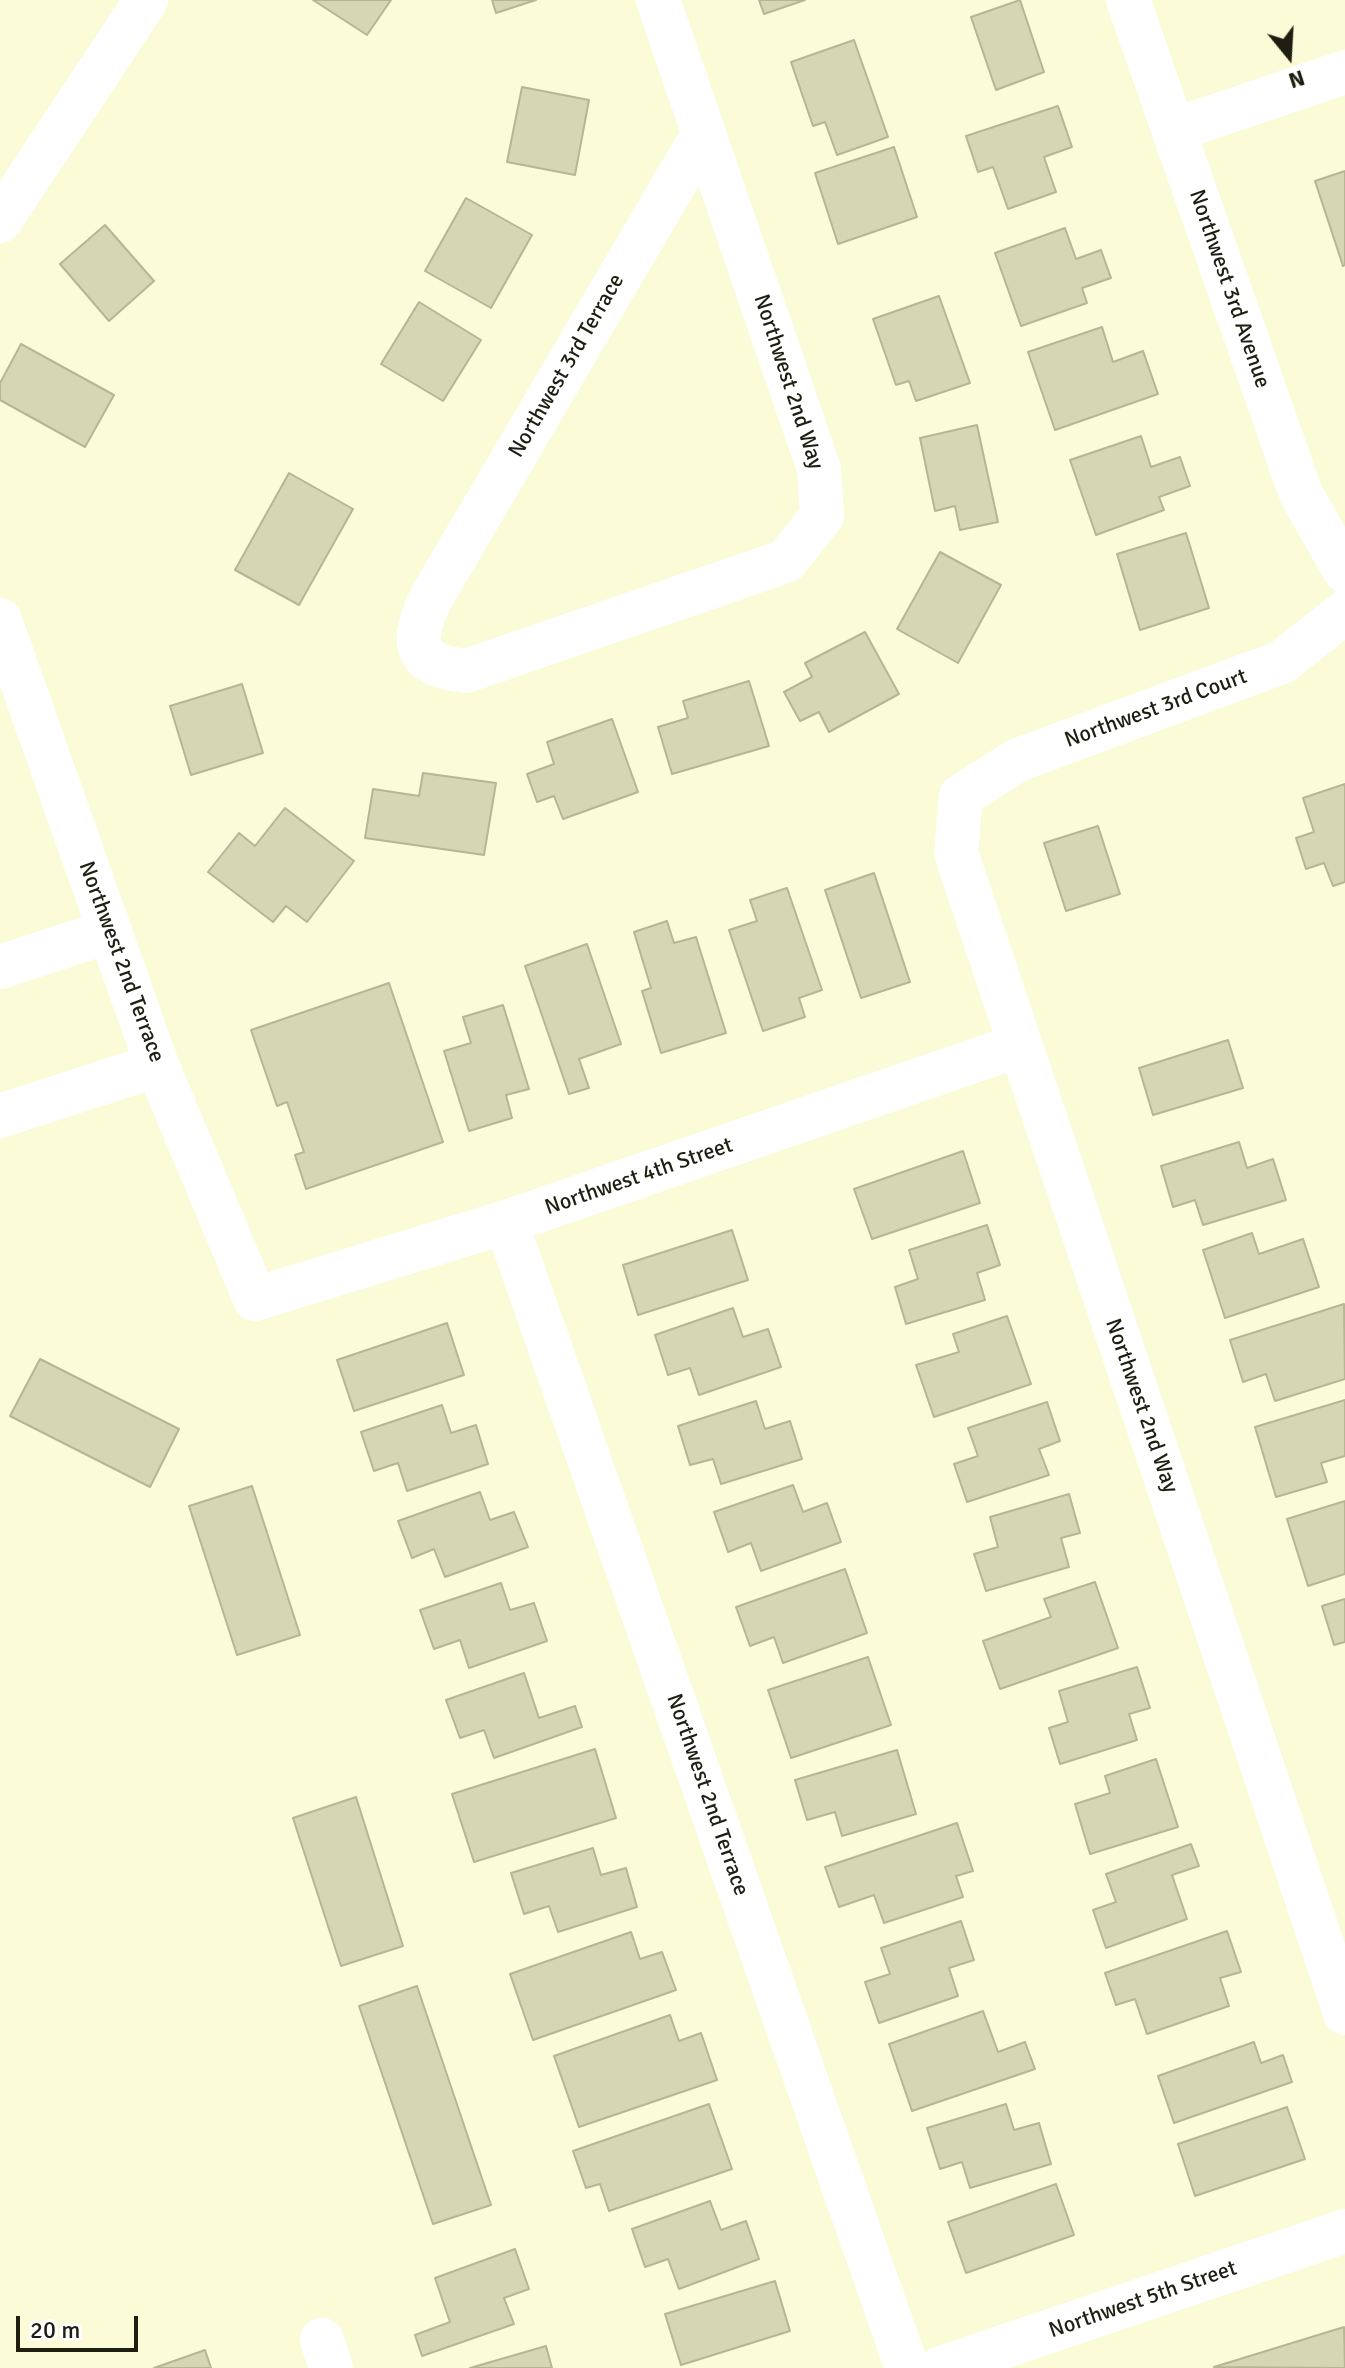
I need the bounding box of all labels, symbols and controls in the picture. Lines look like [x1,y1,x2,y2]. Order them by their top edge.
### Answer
north arrow [1249,16,1329,96]
text: N [1285,64,1308,95]
street label: Northwest 3rd Avenue [1183,186,1275,392]
street label: Northwest 3rd Terrace [504,269,630,463]
street label: Northwest 2nd Way [747,291,829,473]
street label: Northwest 3rd Court [1061,664,1251,754]
street label: Northwest 2nd Terrace [72,858,170,1066]
street label: Northwest 4th Street [542,1132,736,1222]
street label: Northwest 2nd Way [1099,1315,1183,1497]
street label: Northwest 2nd Terrace [660,1691,754,1899]
street label: Northwest 5th Street [1046,2255,1240,2345]
scale bar [20,2300,142,2350]
text: 20 m [30,2315,80,2345]

